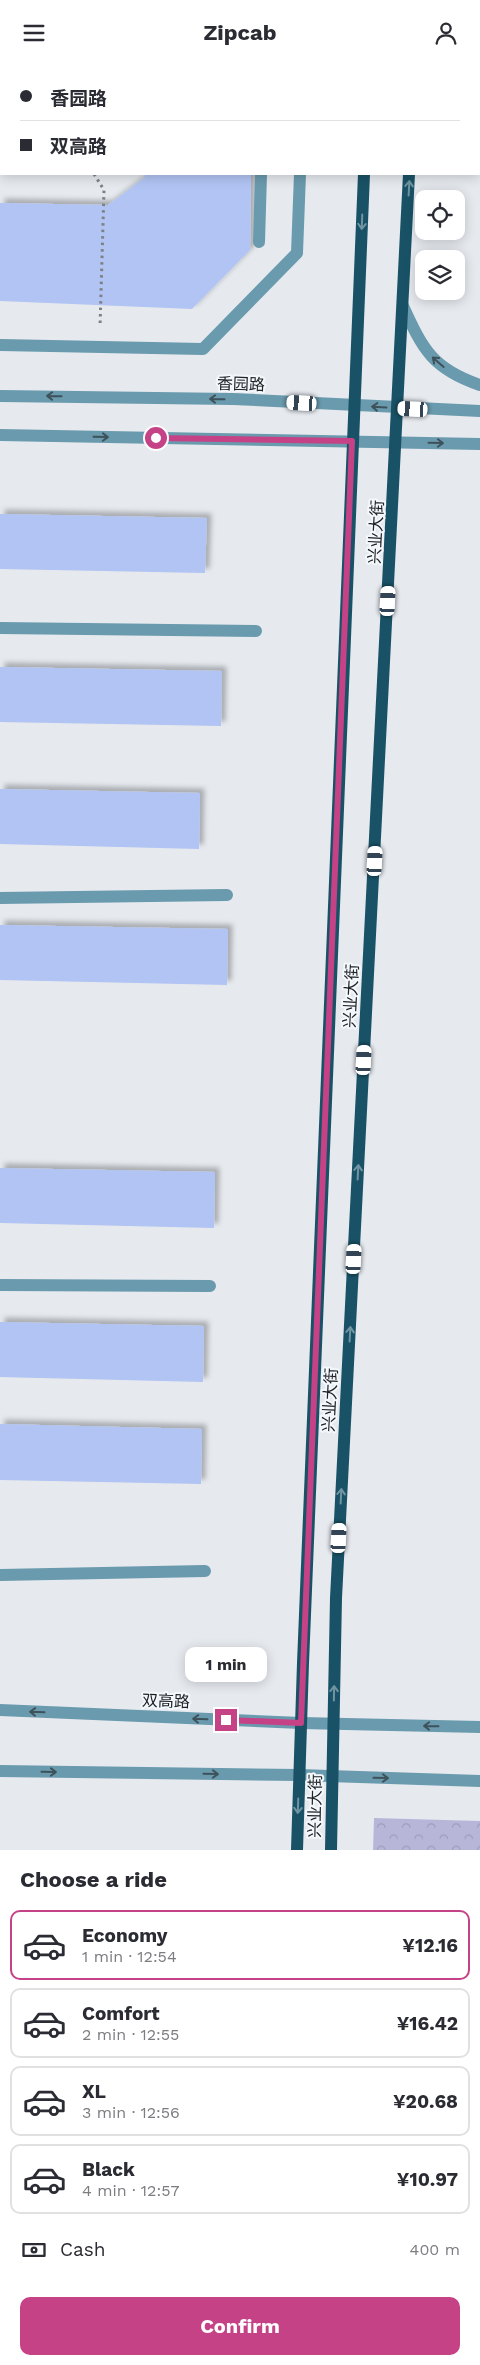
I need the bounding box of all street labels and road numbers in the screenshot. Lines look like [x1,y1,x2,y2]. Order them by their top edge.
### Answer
street label: 香园路 [217,374,265,394]
street label: 兴业大街 [365,500,387,564]
street label: 兴业大街 [340,964,362,1028]
street label: 兴业大街 [319,1368,341,1432]
street label: 双高路 [142,1691,190,1711]
street label: 兴业大街 [305,1774,325,1838]

